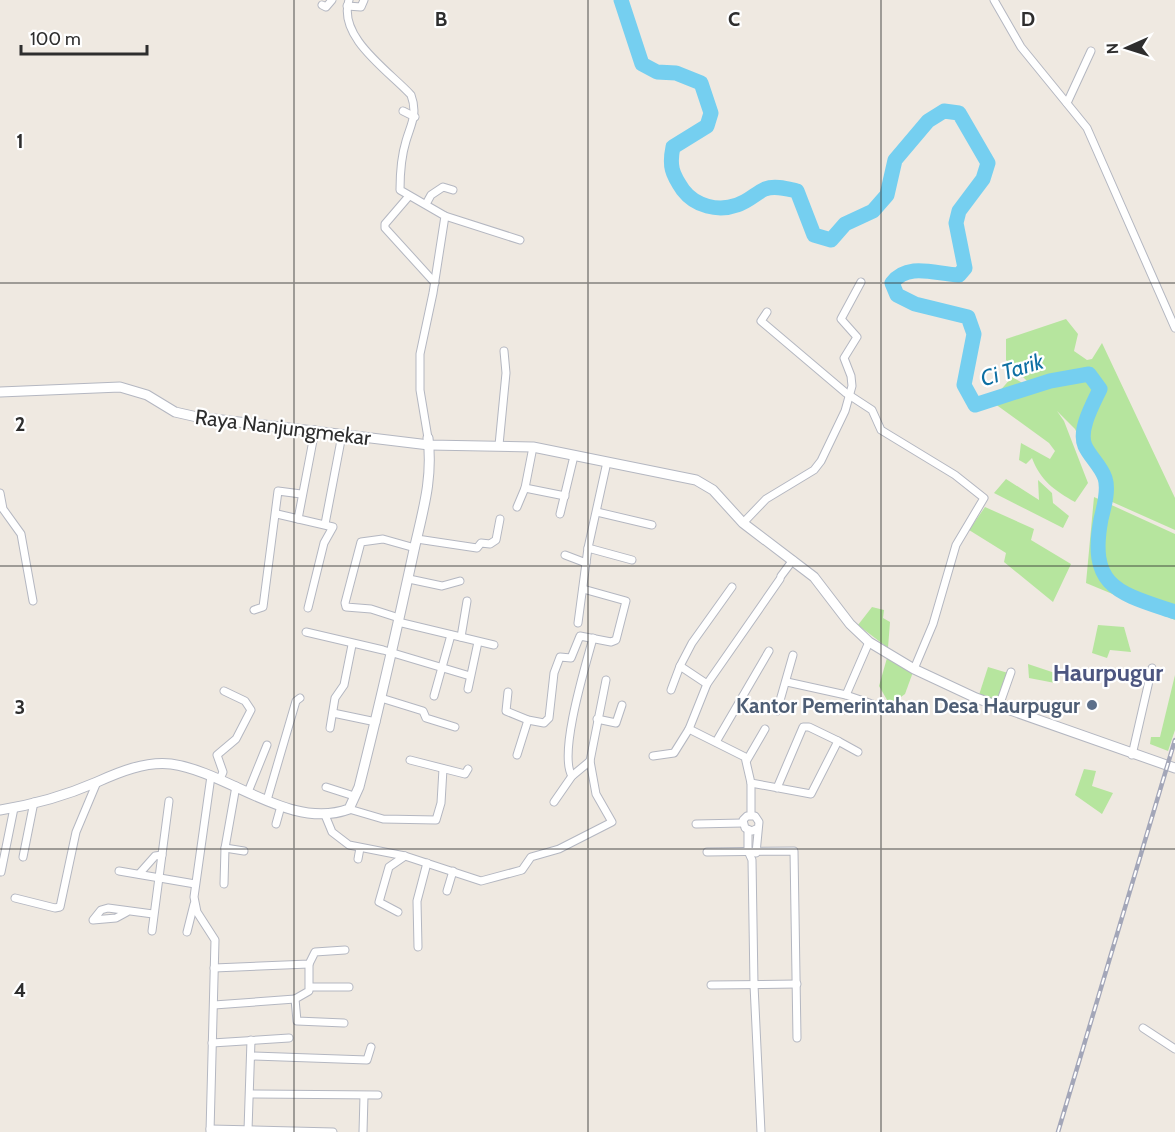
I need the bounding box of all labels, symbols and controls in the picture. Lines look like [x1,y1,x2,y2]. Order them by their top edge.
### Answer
text: B [435,7,447,31]
text: C [728,7,740,31]
text: D [1021,7,1035,31]
scale bar [21,18,147,56]
north arrow [1097,18,1157,78]
text: 100 m [30,28,81,50]
text: N [1103,43,1122,55]
text: 1 [16,129,24,153]
water label: Ci Tarik [977,347,1047,392]
street label: Raya Nanjungmekar [194,404,373,451]
text: 2 [15,412,25,436]
district label: Haurpugur [1053,658,1163,687]
place label: Kantor Pemerintahan Desa Haurpugur [736,693,1080,718]
text: 3 [15,695,25,719]
marker: Kantor Pemerintahan Desa Haurpugur [1085,698,1099,712]
text: 4 [14,978,26,1002]

